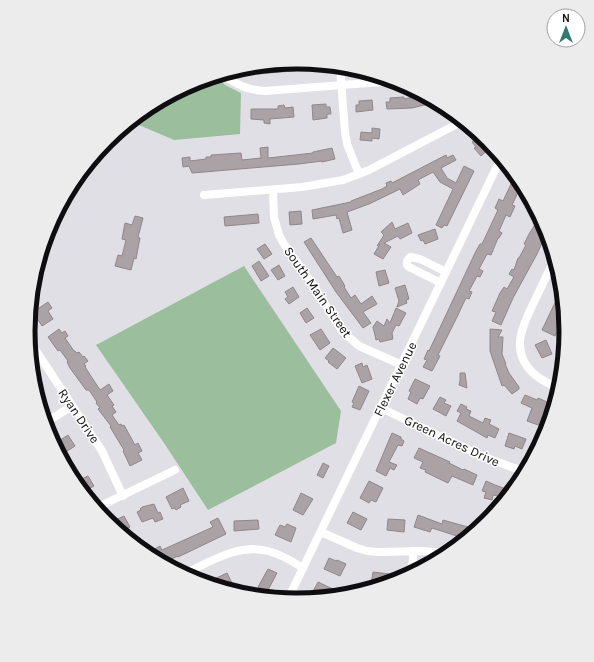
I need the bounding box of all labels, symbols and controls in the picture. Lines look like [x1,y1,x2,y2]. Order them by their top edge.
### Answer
north arrow [546,8,586,48]
text: N [562,12,570,25]
street label: South Main Street [281,244,355,340]
street label: Flexer Avenue [370,339,420,419]
street label: Ryan Drive [55,386,103,446]
street label: Green Acres Drive [402,412,502,470]

